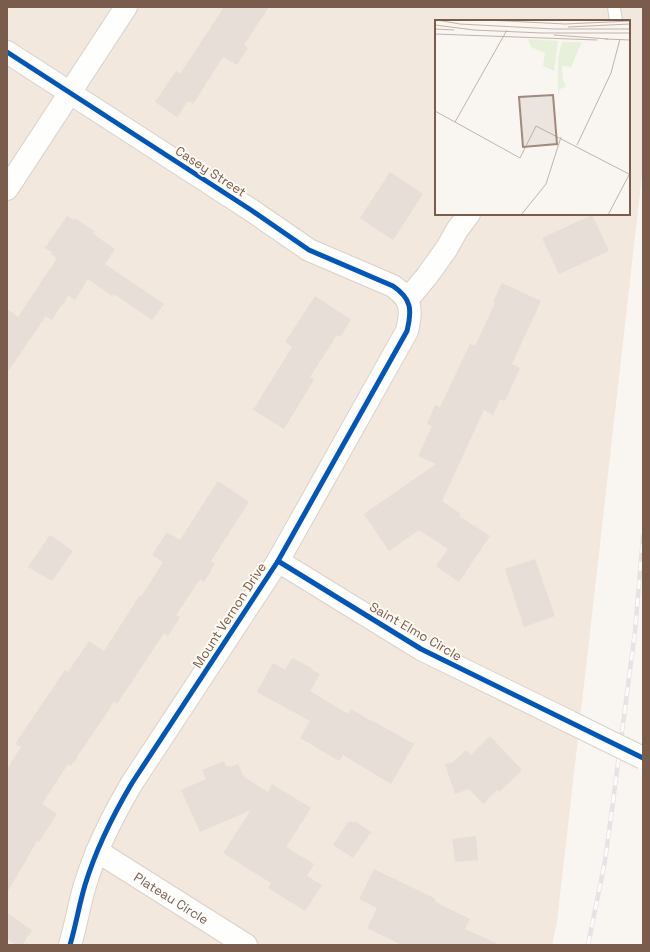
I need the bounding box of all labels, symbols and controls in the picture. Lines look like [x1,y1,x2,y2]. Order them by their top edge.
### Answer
inset map [435,20,630,215]
street label: Casey Street [172,142,249,201]
street label: Mount Vernon Drive [189,559,270,671]
street label: Saint Elmo Circle [367,598,465,665]
street label: Plateau Circle [131,868,212,928]

